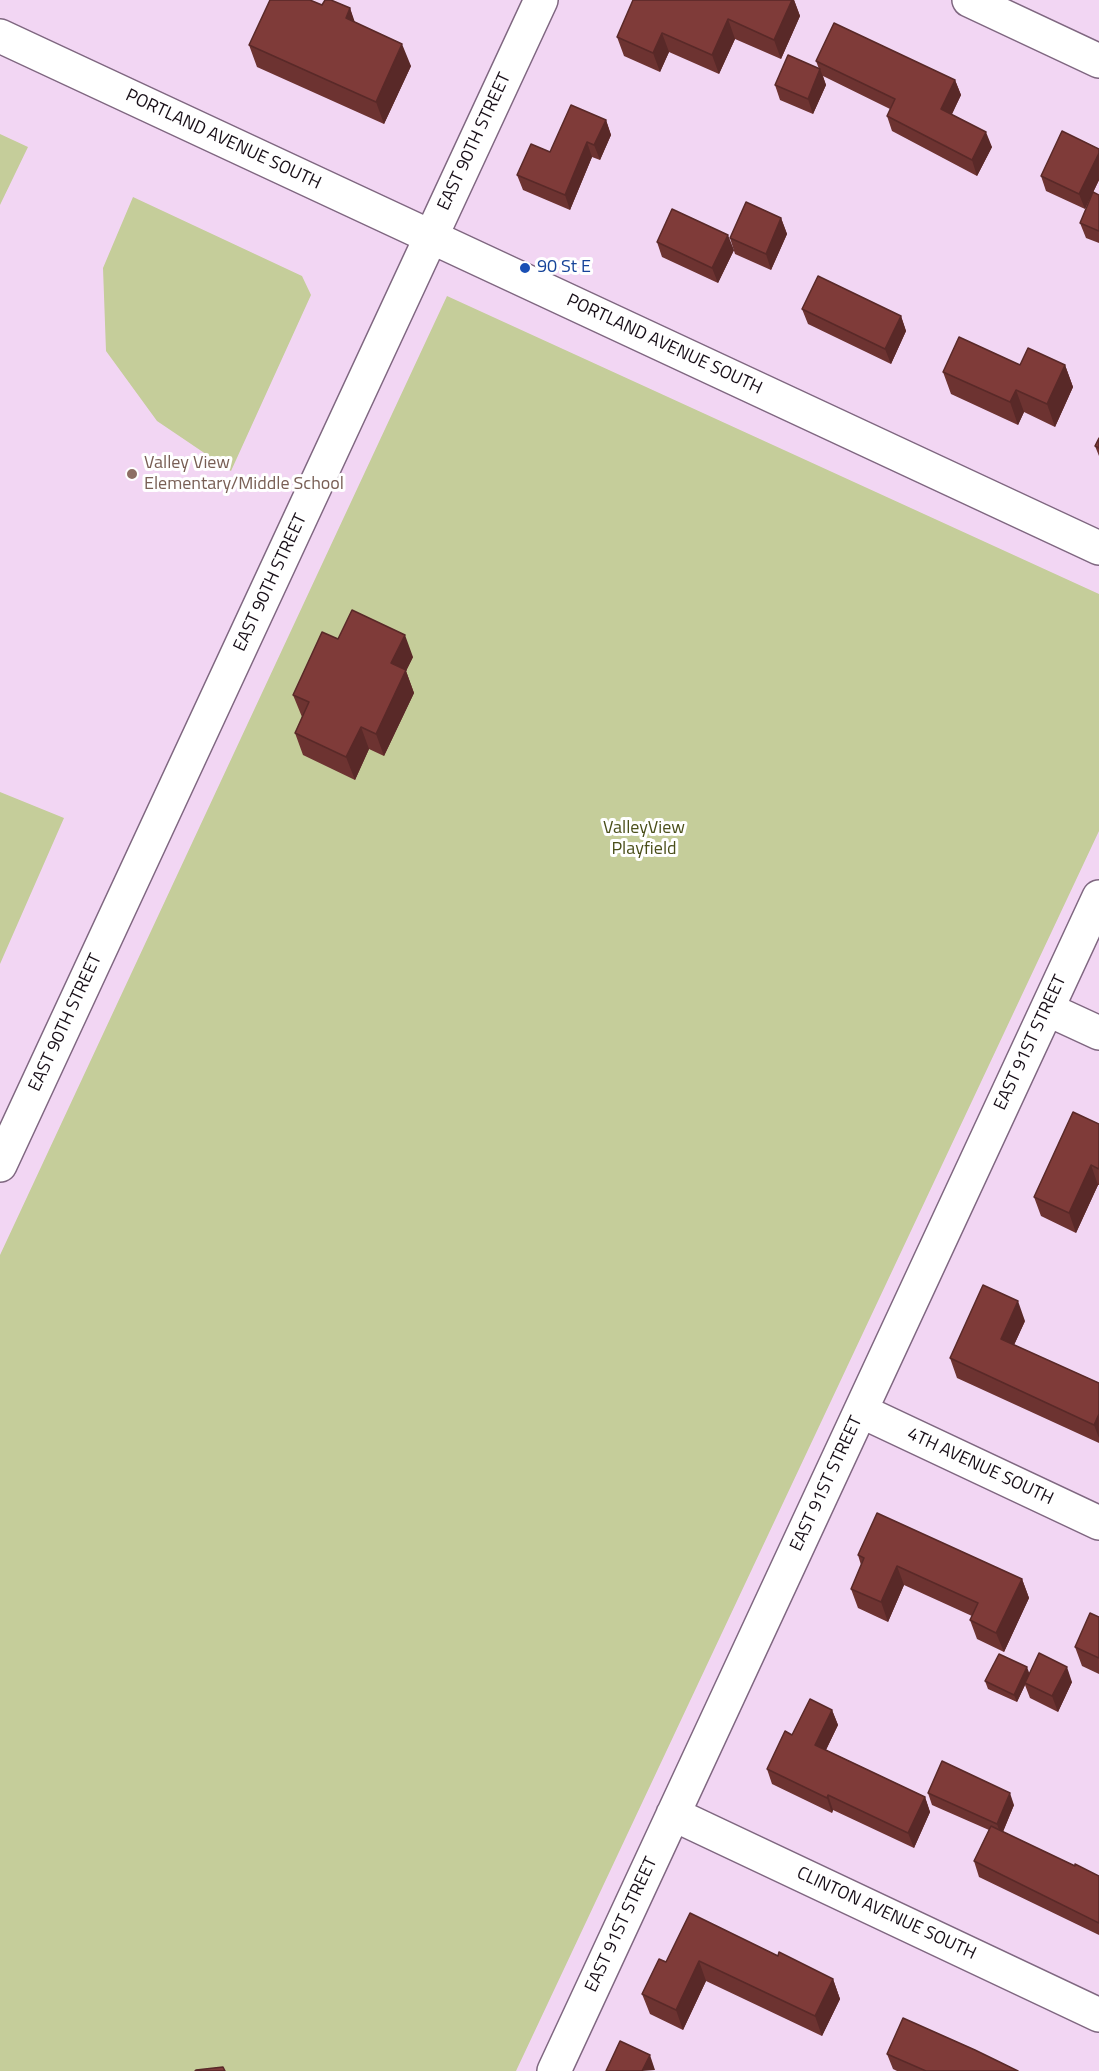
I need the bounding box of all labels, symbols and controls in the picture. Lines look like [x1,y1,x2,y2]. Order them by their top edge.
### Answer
street label: EAST 90TH STREET [434,70,516,214]
street label: PORTLAND AVENUE SOUTH [122,85,324,195]
place label: 90 St E [537,257,591,279]
marker: 90 St E [518,261,532,275]
street label: PORTLAND AVENUE SOUTH [563,290,765,400]
place label: Valley View Elementary/Middle School [144,453,344,496]
marker: Valley View Elementary/Middle School [125,467,139,481]
street label: EAST 90TH STREET [230,511,312,655]
park label: ValleyView Playfield [603,818,685,860]
street label: EAST 90TH STREET [25,951,107,1095]
street label: EAST 91ST STREET [990,972,1072,1114]
street label: EAST 91ST STREET [786,1413,868,1555]
street label: 4TH AVENUE SOUTH [903,1424,1057,1510]
street label: EAST 91ST STREET [581,1854,663,1996]
street label: CLINTON AVENUE SOUTH [793,1863,979,1965]

